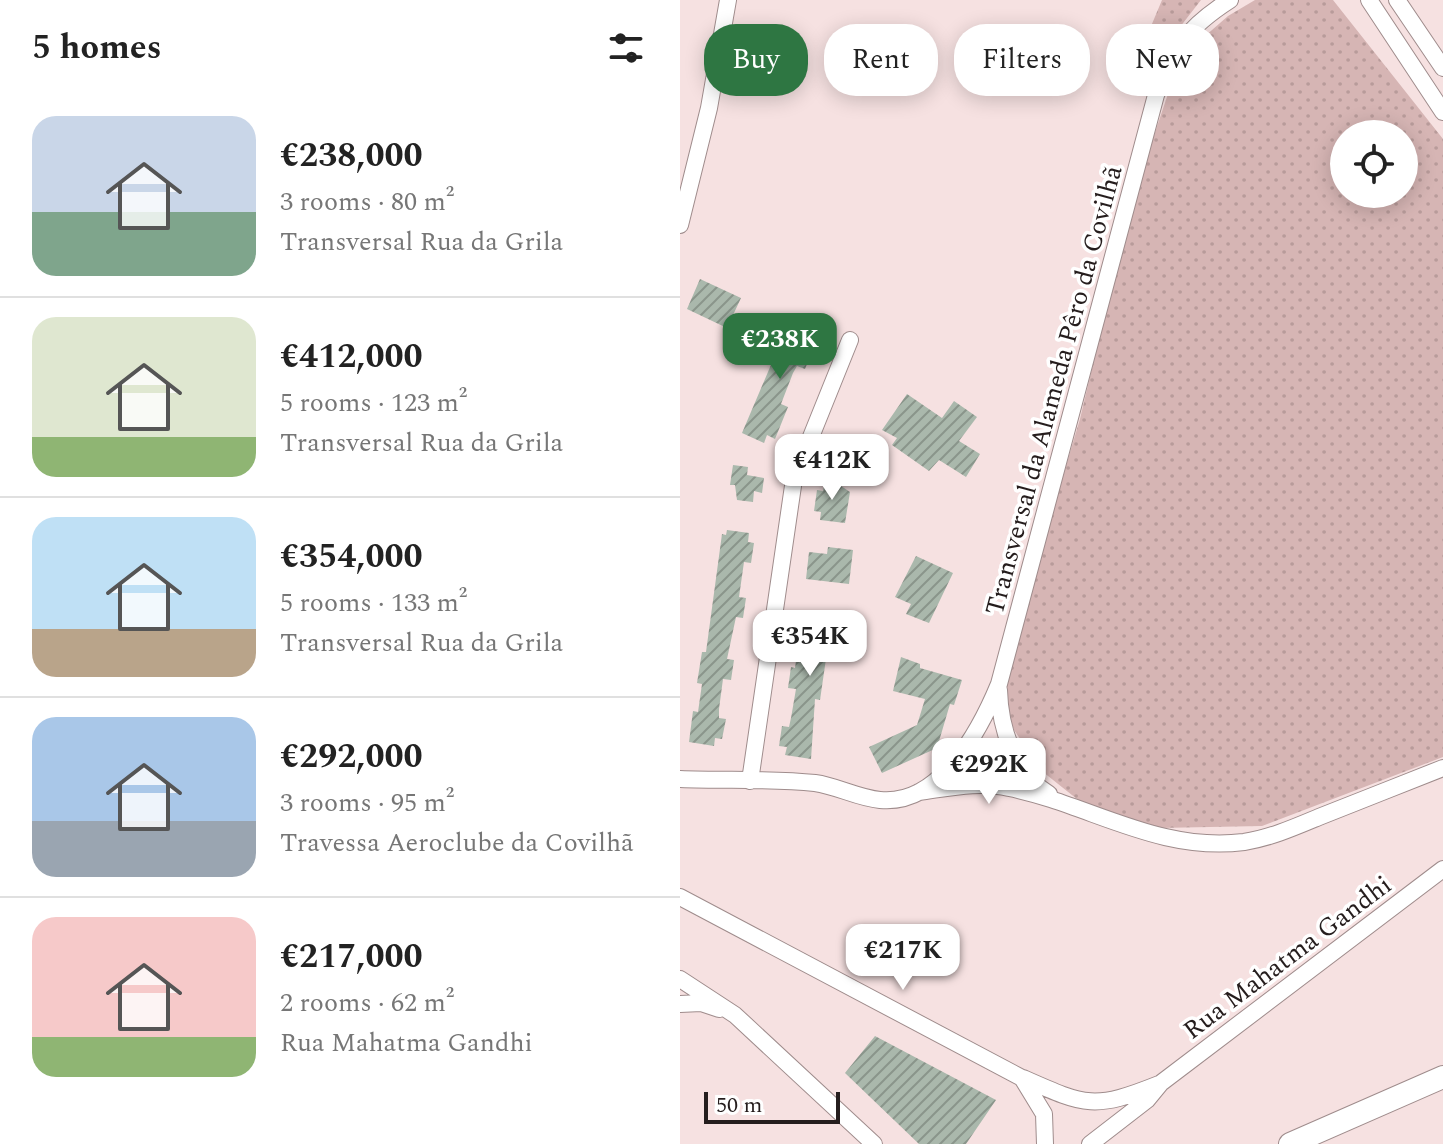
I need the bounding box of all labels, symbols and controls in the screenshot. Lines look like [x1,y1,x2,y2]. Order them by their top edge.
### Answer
text: 5 homes [32,22,162,74]
chip: Buy [704,24,808,96]
chip: Rent [824,24,938,96]
chip: Filters [954,24,1090,96]
chip: New [1106,24,1219,96]
icon: filters [604,26,648,70]
map controls [1330,120,1418,208]
button: locate [1330,120,1418,208]
text: €238,000 [280,130,423,182]
icon: home [96,148,192,244]
street label: Transversal da Alameda Pêro da Covilhã [975,161,1133,620]
text: 3 rooms · 80 m² [280,182,454,222]
text: Transversal Rua da Grila [280,222,563,262]
pin: €238K [724,313,836,381]
text: €238K [741,319,819,359]
text: €412,000 [280,331,423,383]
icon: home [96,349,192,445]
text: 5 rooms · 123 m² [280,383,467,423]
text: Transversal Rua da Grila [280,423,563,463]
pin: €412K [776,434,888,502]
text: €412K [793,440,871,480]
text: €354,000 [280,531,423,583]
icon: home [96,549,192,645]
text: 5 rooms · 133 m² [280,583,467,623]
pin: €354K [754,610,866,678]
text: €354K [771,616,849,656]
text: Transversal Rua da Grila [280,623,563,663]
text: €292,000 [280,731,423,783]
pin: €292K [933,738,1045,806]
text: €292K [950,744,1028,784]
icon: home [96,749,192,845]
text: 3 rooms · 95 m² [280,783,454,823]
text: Travessa Aeroclube da Covilhã [280,823,634,863]
street label: Rua Mahatma Gandhi [1175,866,1401,1050]
pin: €217K [847,924,959,992]
text: €217K [864,930,942,970]
text: €217,000 [280,931,423,983]
icon: home [96,949,192,1045]
text: 2 rooms · 62 m² [280,983,454,1023]
text: Rua Mahatma Gandhi [280,1023,533,1063]
scale bar [704,1088,840,1124]
text: 50 m [716,1089,762,1122]

